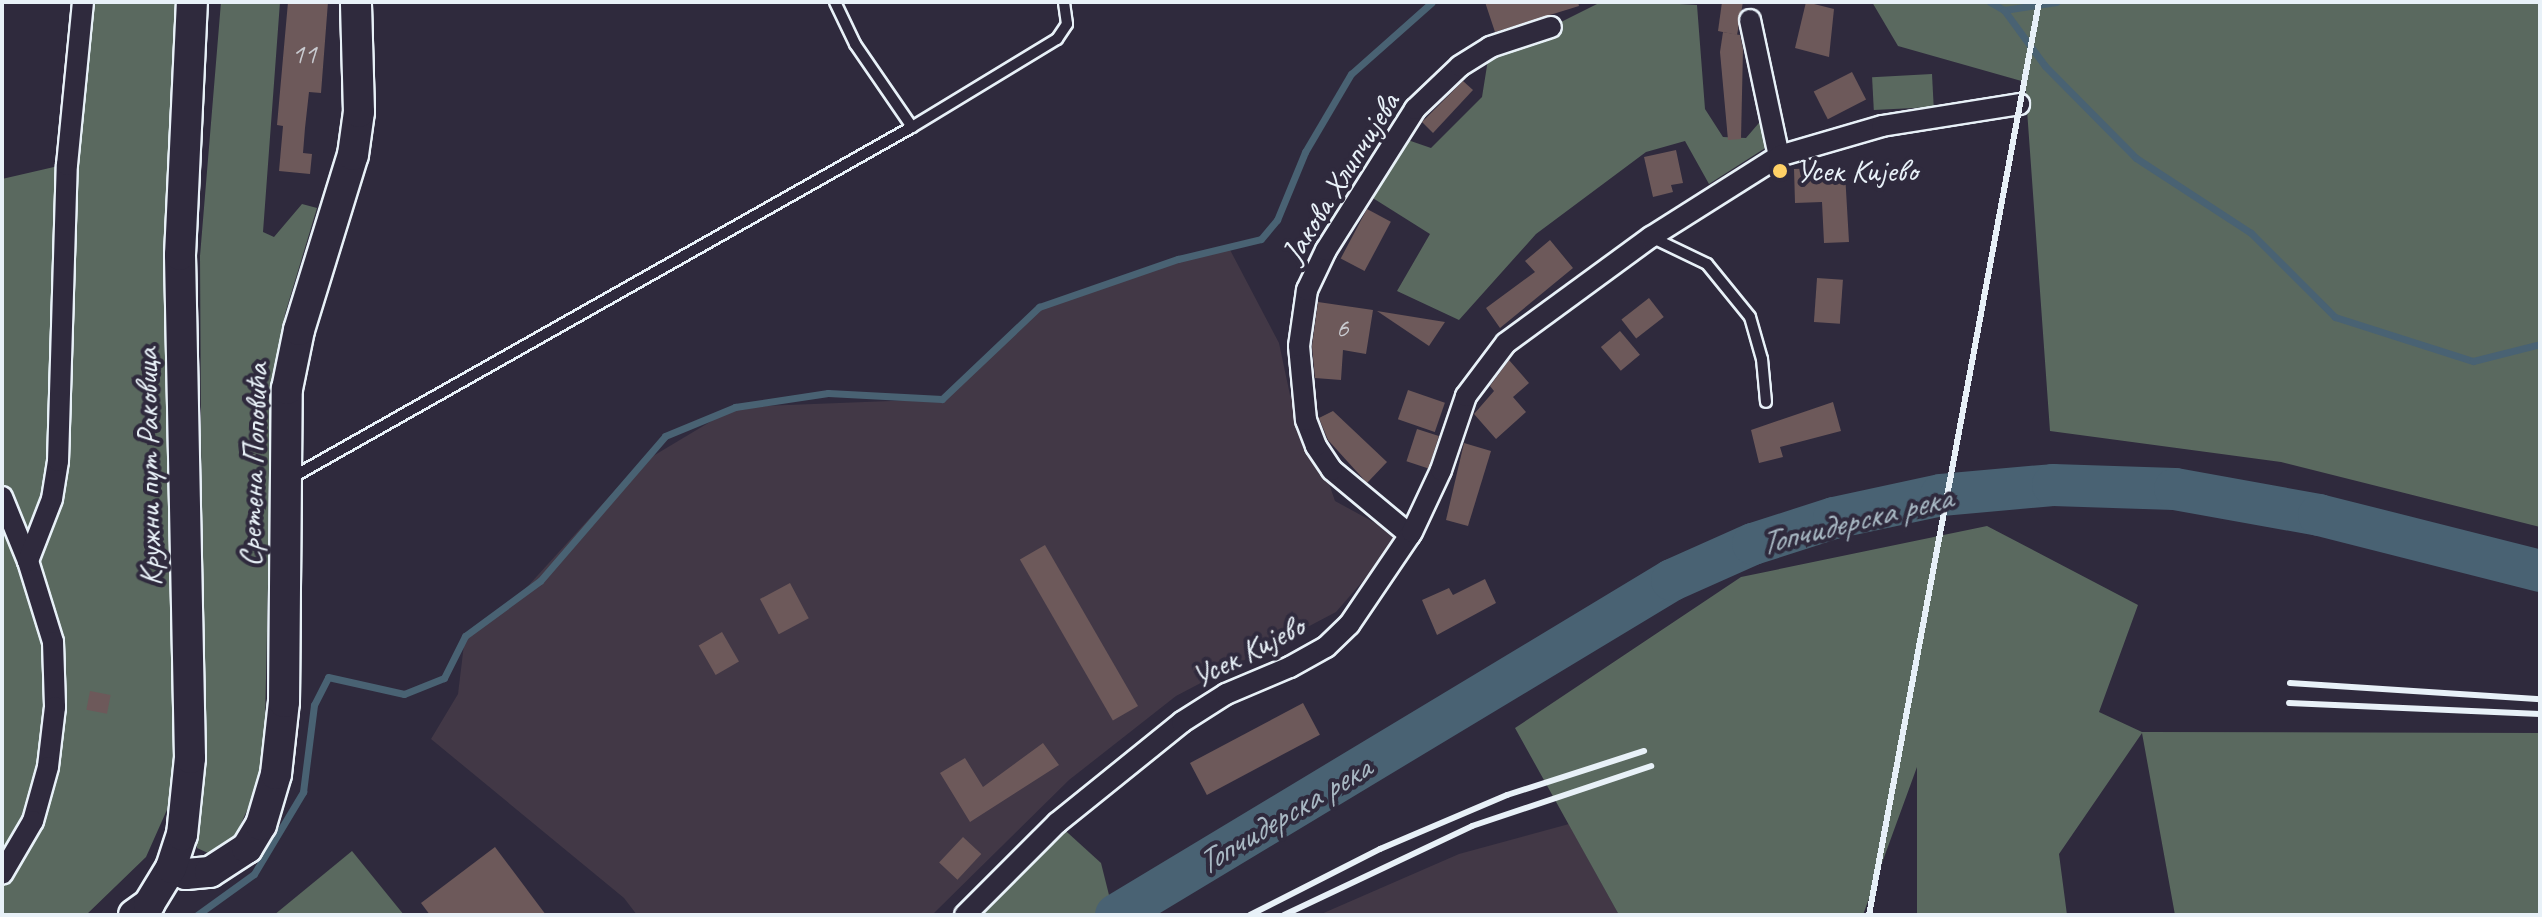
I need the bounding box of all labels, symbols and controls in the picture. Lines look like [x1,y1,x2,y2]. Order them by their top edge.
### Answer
house number: 11 [291,37,317,71]
street label: Јакова Хлипчијева [1273,86,1409,270]
place label: Усек Кијево [1796,152,1915,190]
marker: Усек Кијево [1771,162,1789,180]
house number: 6 [1336,311,1348,345]
street label: Кружни пут Раковица [128,348,170,586]
street label: Сретена Поповића [231,363,277,567]
water label: Топчидерска река [1755,476,1955,564]
street label: Усек Кијево [1186,608,1310,696]
water label: Топчидерска река [1188,747,1378,883]

